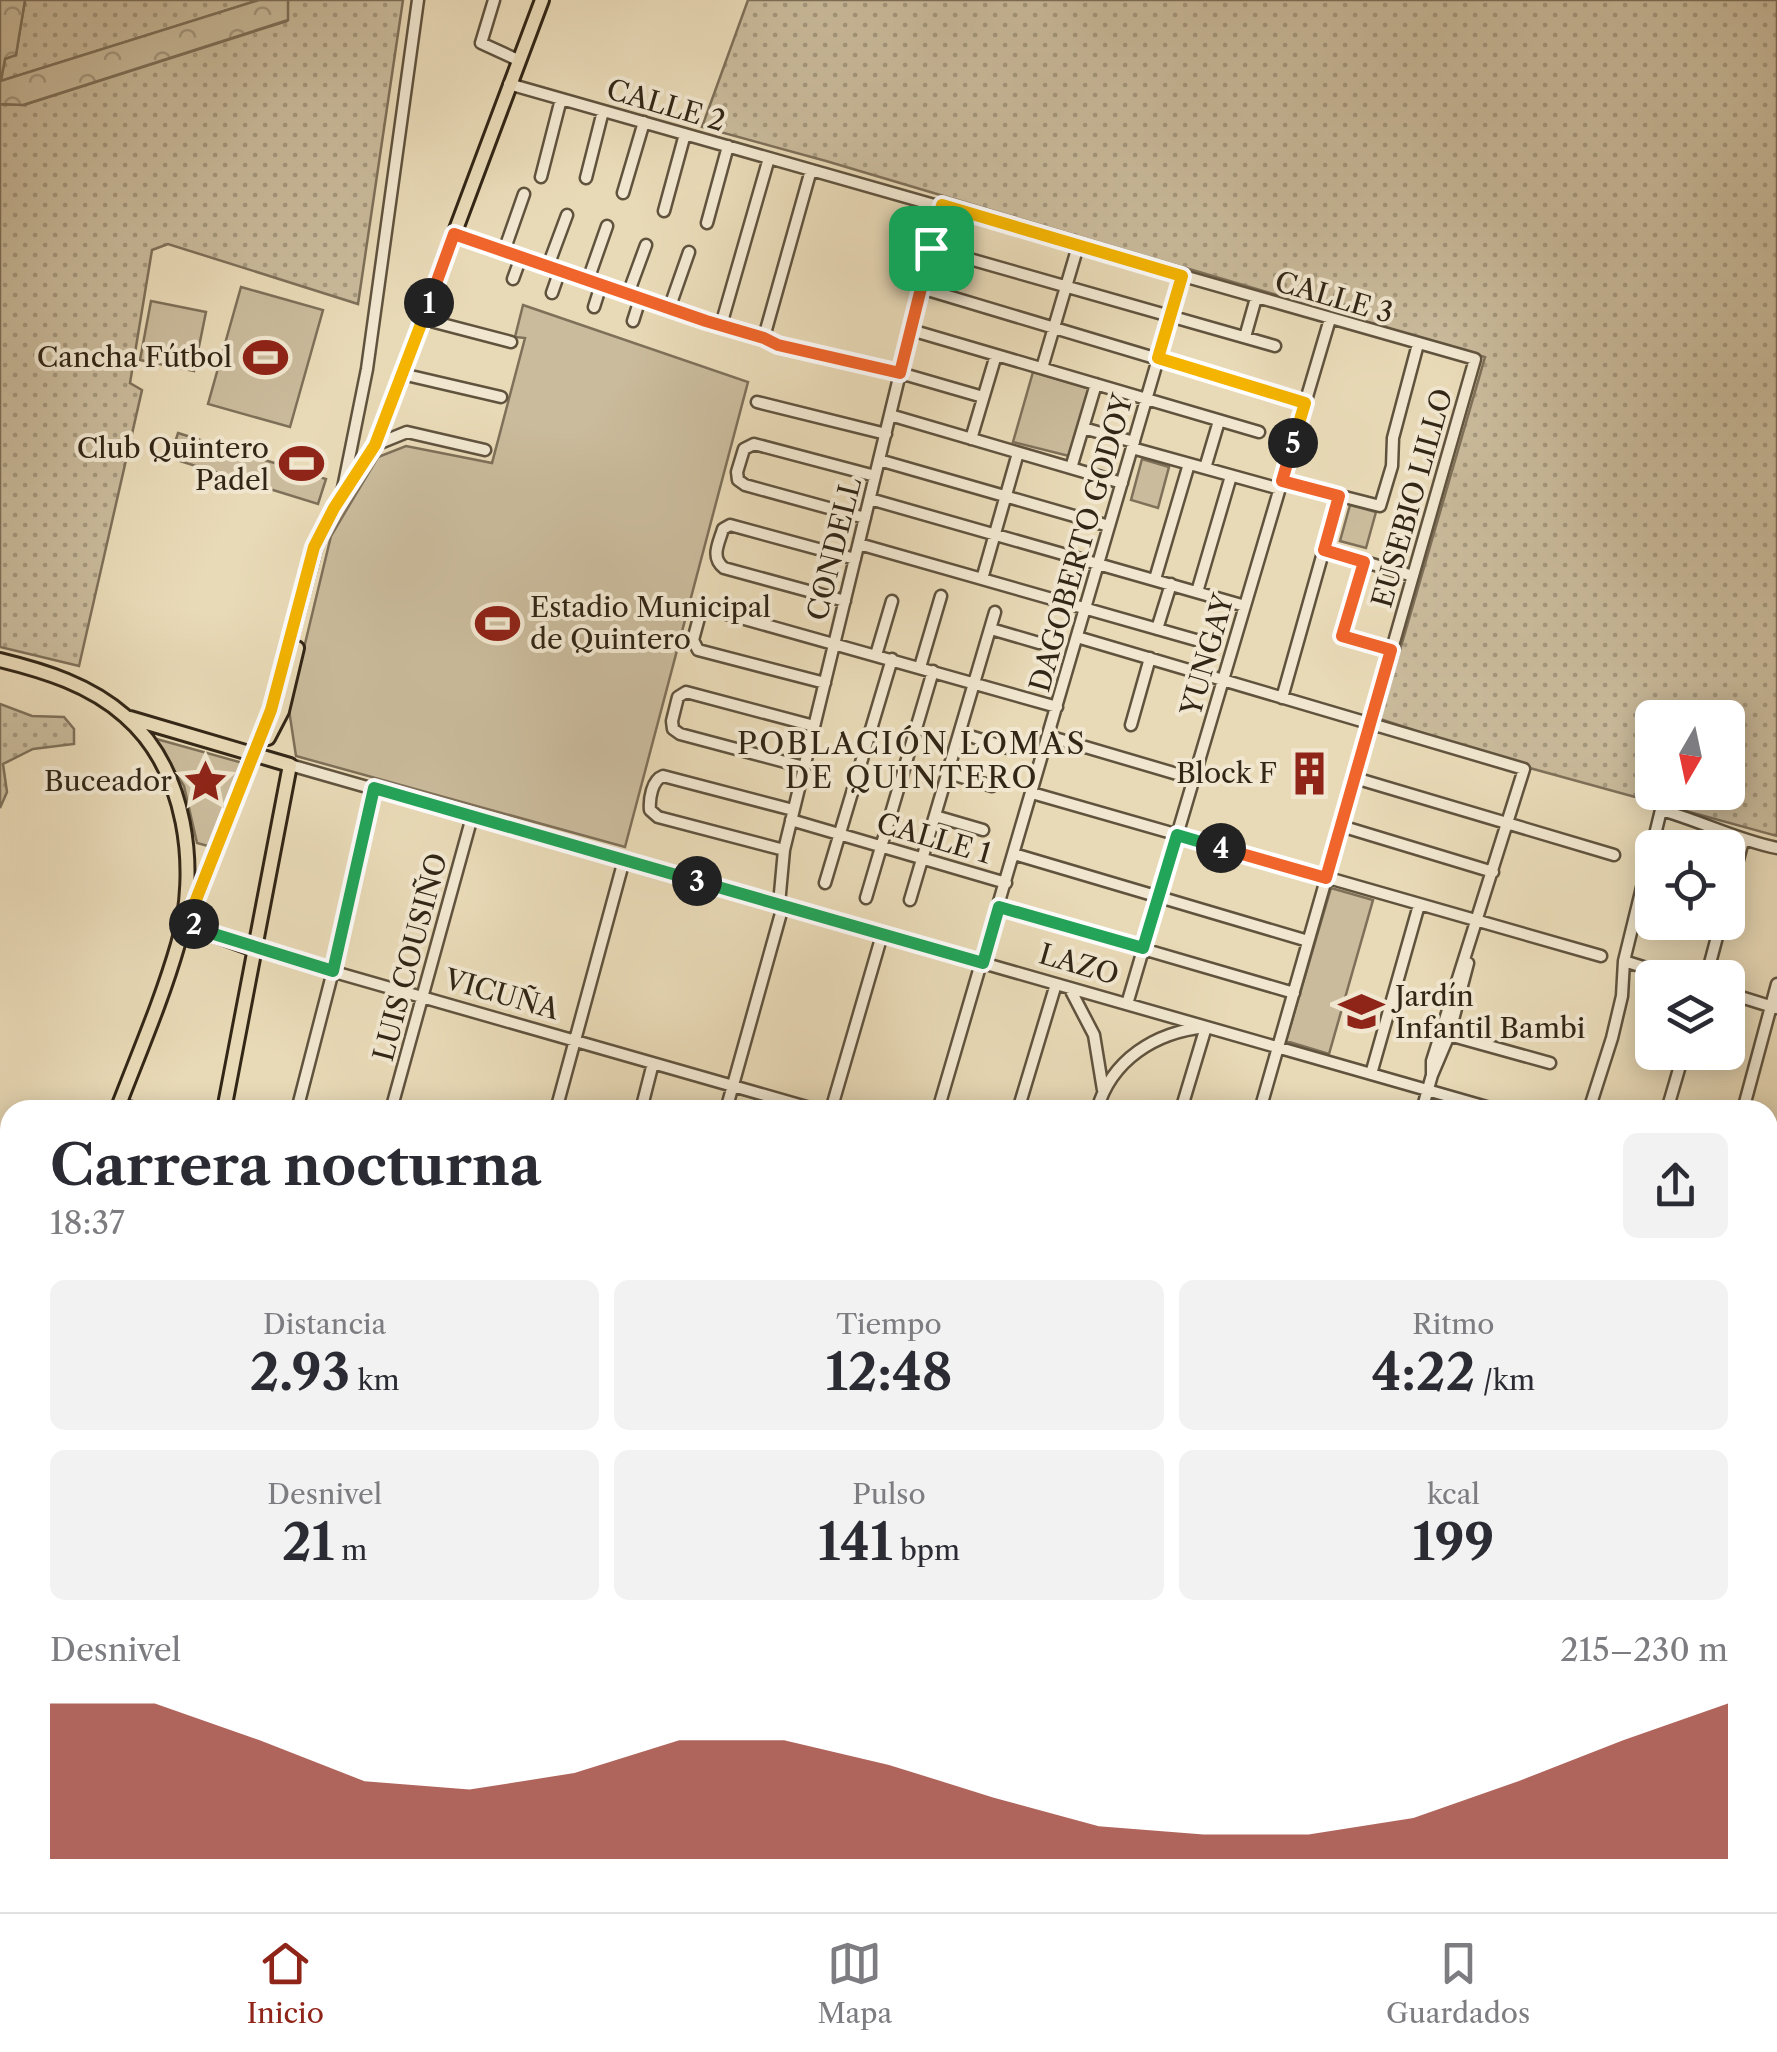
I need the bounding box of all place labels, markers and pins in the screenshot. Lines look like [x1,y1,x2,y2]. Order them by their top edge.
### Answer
pin [889,206,974,291]
pin: 1 [404,278,454,328]
sports icon: Cancha Fútbol [241,333,289,381]
place label: Cancha Fútbol [37,340,232,374]
pin: 5 [1268,418,1318,468]
place label: Club Quintero Padel [77,431,269,497]
sports icon: Club Quintero Padel [278,440,326,488]
place label: Estadio Municipal de Quintero [530,590,771,656]
sports icon: Estadio Municipal de Quintero [473,599,521,647]
building icon: Block F [1286,749,1334,797]
place label: Block F [1176,756,1277,790]
place icon: Buceador [181,757,229,805]
place label: Buceador [44,764,172,798]
pin: 4 [1196,823,1246,873]
pin: 3 [672,856,722,906]
pin: 2 [169,899,219,949]
place label: Jardín Infantil Bambi [1391,979,1585,1045]
school or university icon: Jardín Infantil Bambi [1338,988,1386,1036]

